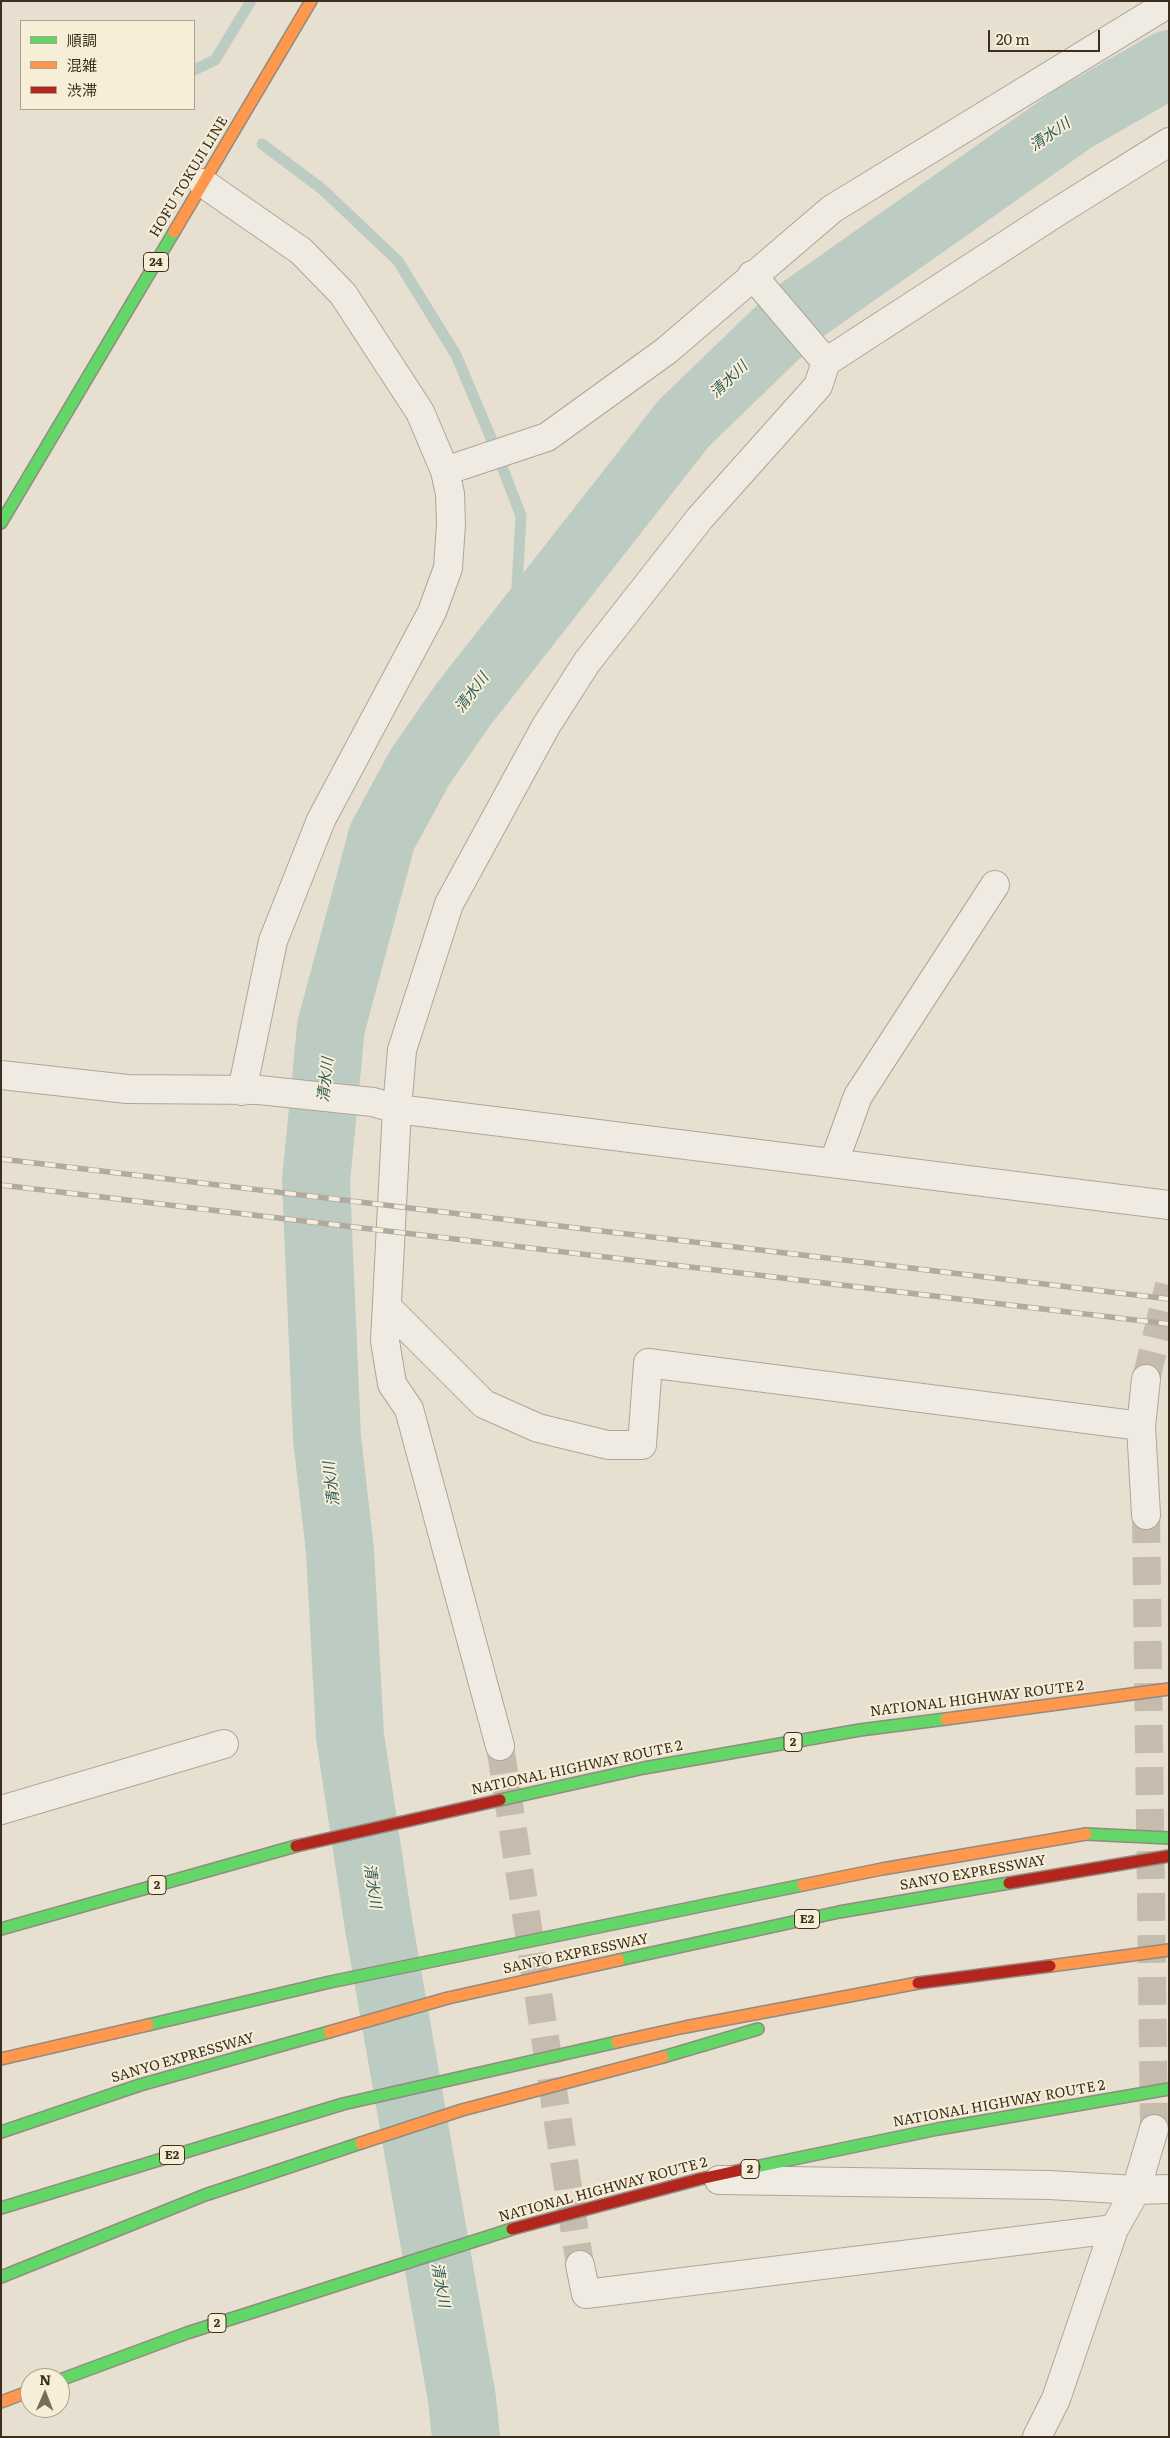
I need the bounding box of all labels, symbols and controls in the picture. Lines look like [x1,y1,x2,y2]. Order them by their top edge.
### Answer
legend [20,20,195,110]
scale bar [990,20,1102,52]
text: 20 m [996,27,1030,50]
text: 順調 [67,28,97,51]
text: 混雑 [67,53,97,76]
text: 渋滞 [67,78,97,101]
street label: HOFU TOKUJI LINE [146,113,232,241]
water label: 清水川 [1026,115,1074,155]
road number: 24 [144,252,168,272]
water label: 清水川 [707,358,751,402]
water label: 清水川 [451,670,493,716]
water label: 清水川 [315,1057,337,1103]
water label: 清水川 [320,1461,344,1507]
street label: NATIONAL HIGHWAY ROUTE 2 [869,1678,1085,1720]
road number: 2 [784,1732,802,1751]
street label: NATIONAL HIGHWAY ROUTE 2 [470,1737,684,1799]
street label: SANYO EXPRESSWAY [898,1852,1048,1894]
water label: 清水川 [360,1862,384,1910]
road number: 2 [148,1876,166,1894]
road number: E2 [794,1910,820,1928]
street label: SANYO EXPRESSWAY [502,1930,650,1978]
street label: SANYO EXPRESSWAY [109,2029,257,2087]
street label: NATIONAL HIGHWAY ROUTE 2 [891,2077,1107,2131]
road number: E2 [160,2146,184,2164]
street label: NATIONAL HIGHWAY ROUTE 2 [497,2154,709,2226]
road number: 2 [741,2160,759,2178]
water label: 清水川 [427,2261,453,2309]
road number: 2 [208,2314,226,2332]
north arrow [20,2368,70,2418]
text: N [39,2369,51,2389]

